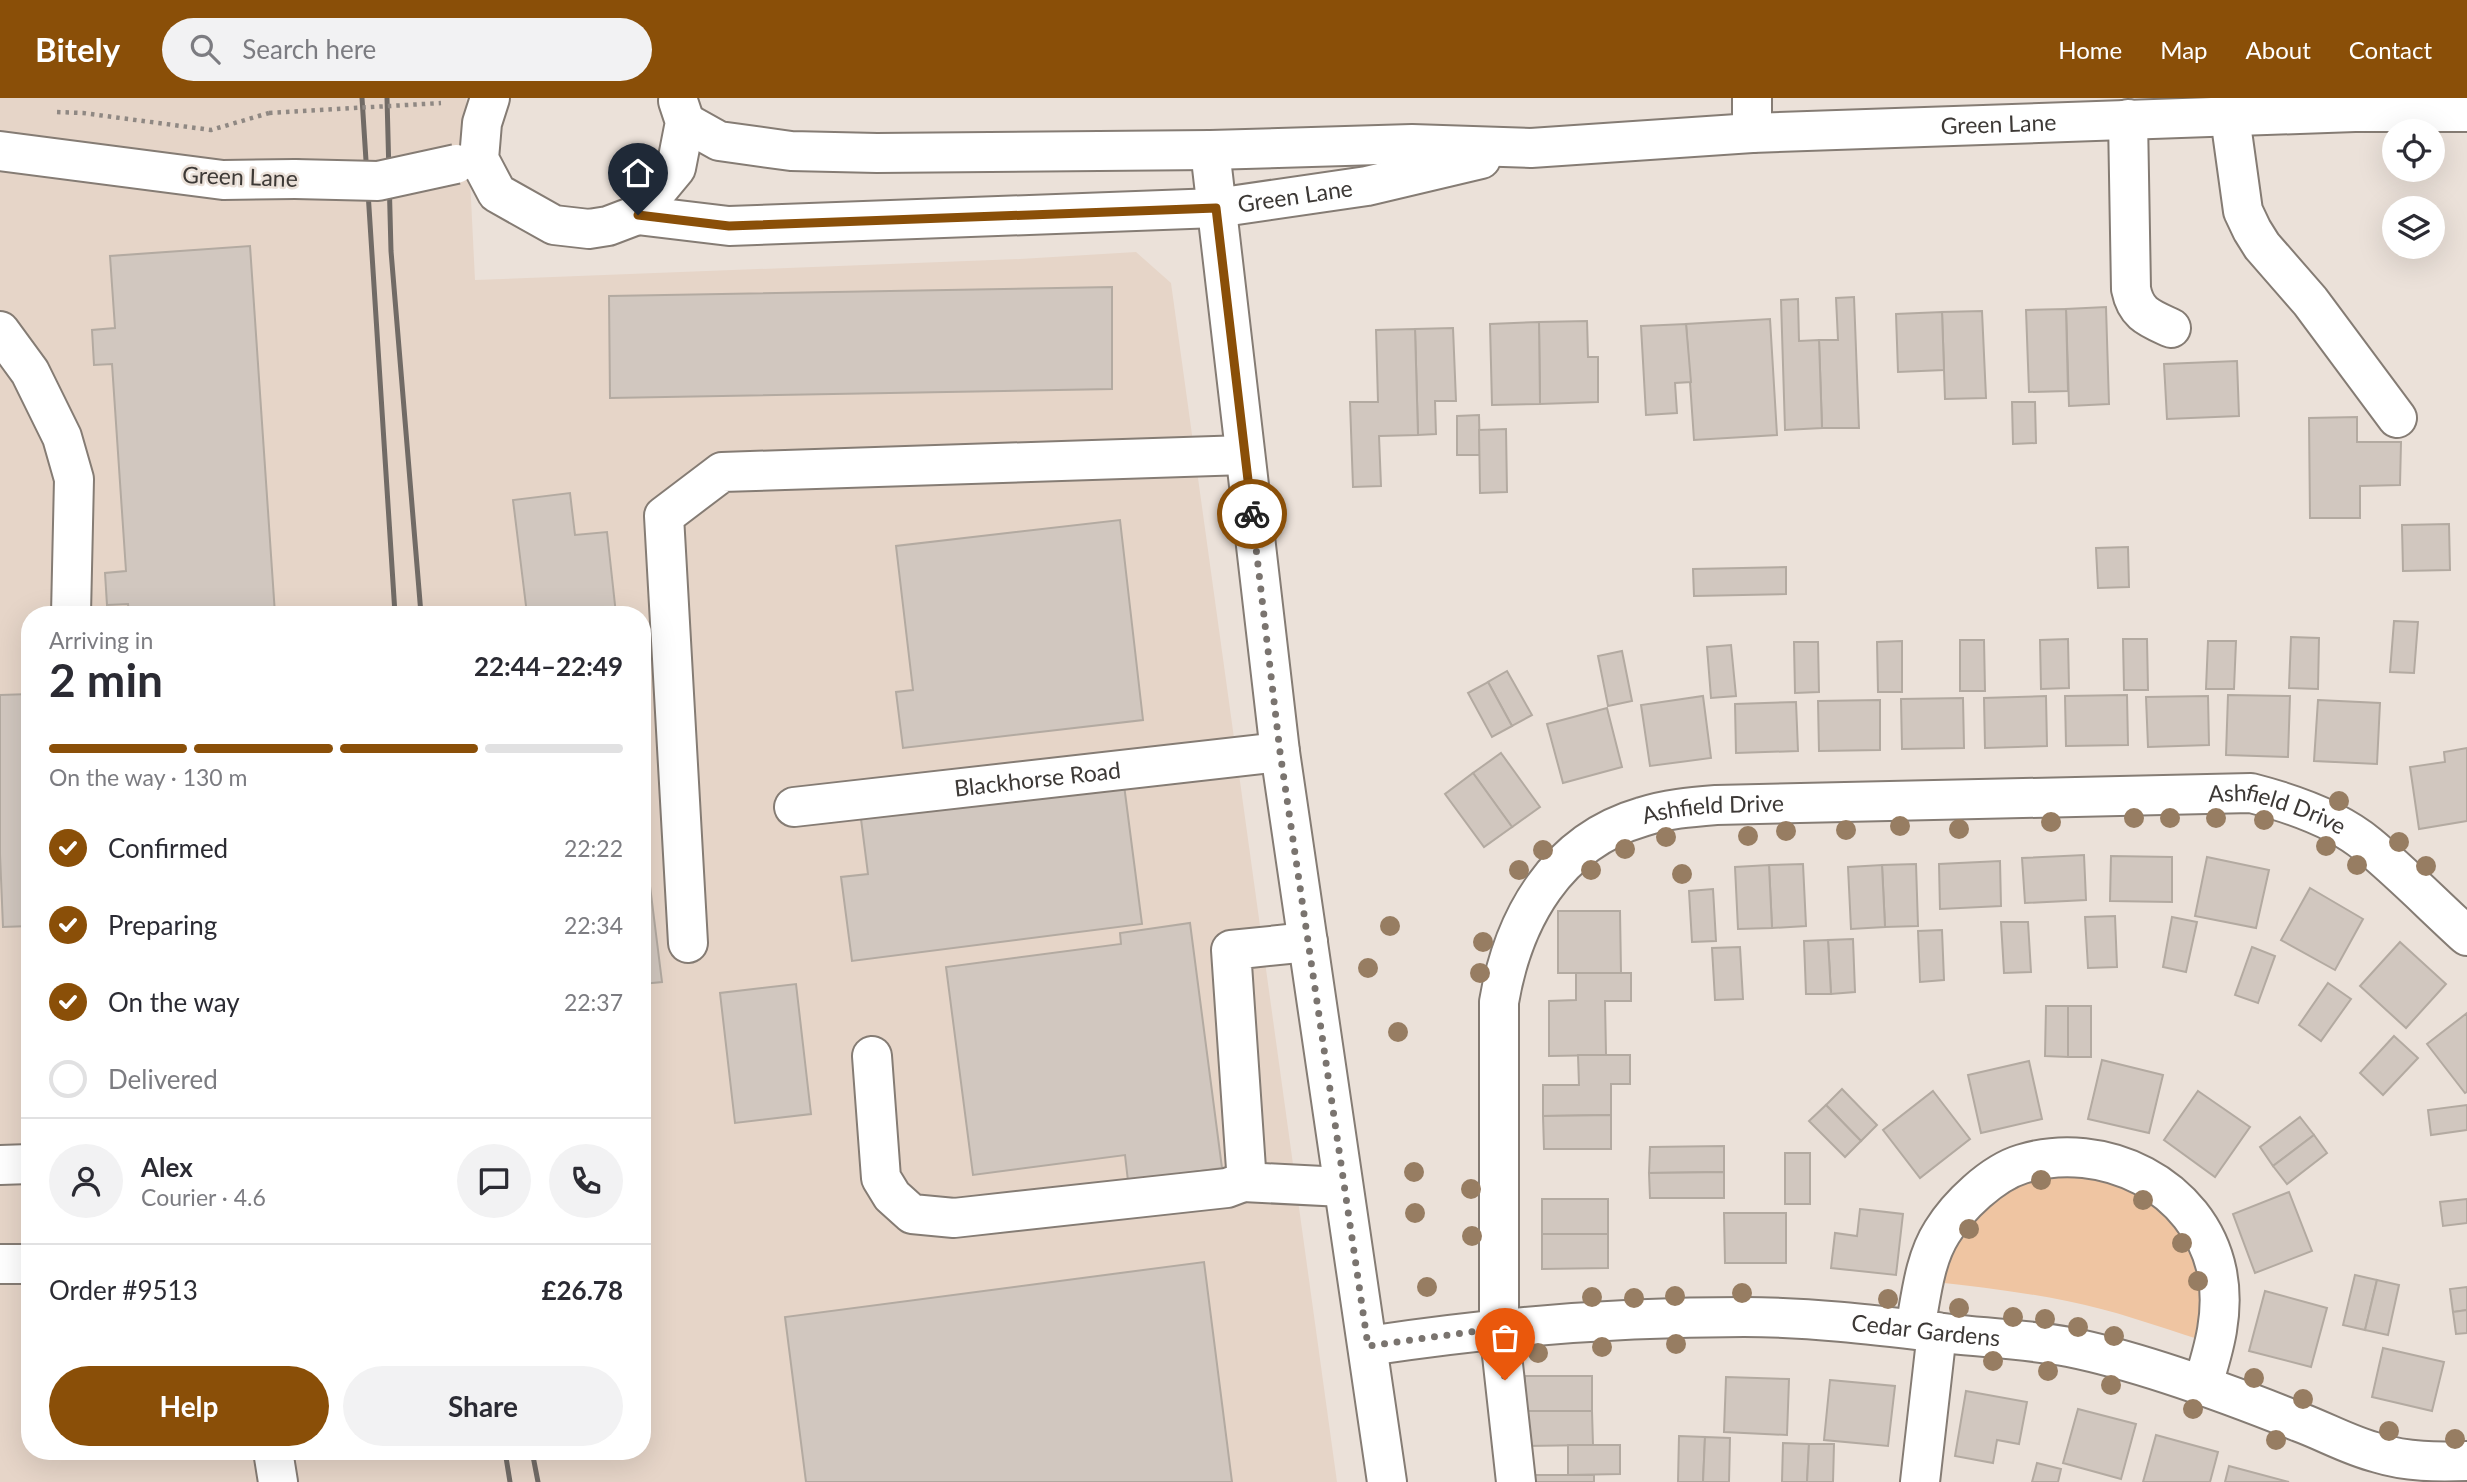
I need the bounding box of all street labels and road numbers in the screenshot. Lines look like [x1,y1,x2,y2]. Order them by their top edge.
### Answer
street label: Green Lane [1940,107,2057,139]
street label: Green Lane [182,160,298,192]
street label: Green Lane [1236,173,1354,218]
street label: Blackhorse Road [953,755,1122,802]
street label: Ashfield Drive [2208,777,2351,840]
street label: Ashfield Drive [1638,788,1784,829]
street label: Cedar Gardens [1850,1308,2001,1351]

